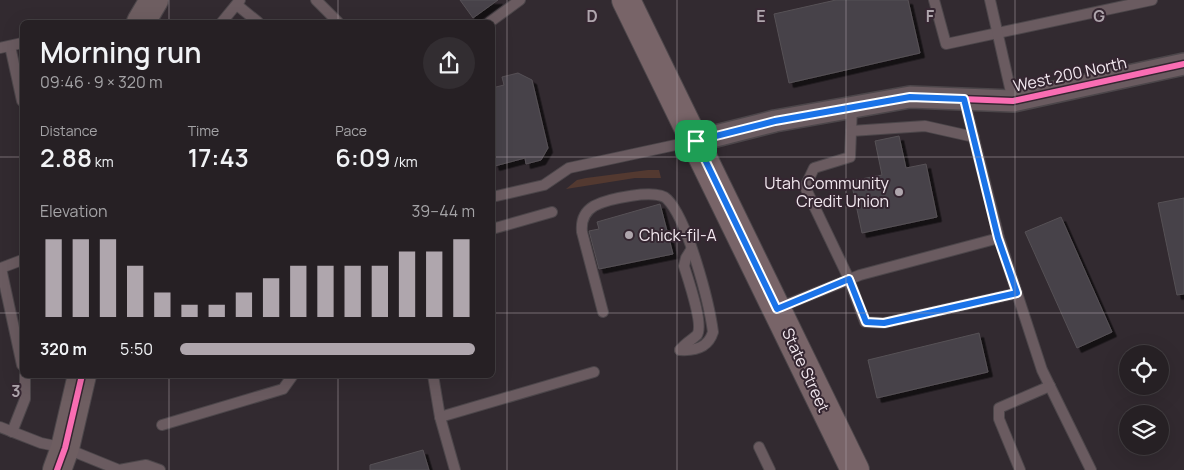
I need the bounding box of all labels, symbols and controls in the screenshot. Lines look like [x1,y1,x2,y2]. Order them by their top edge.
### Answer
text: D [586,5,598,27]
text: E [756,5,766,27]
text: F [926,5,935,27]
text: G [1093,5,1105,27]
text: Morning run [40,33,201,71]
button: share [423,37,475,89]
street label: West 200 North [1011,51,1129,97]
text: 09:46 · 9 × 320 m [40,71,162,93]
pin [675,120,717,162]
text: Distance [40,121,97,140]
text: Time [188,121,219,140]
text: Pace [335,121,367,140]
icon: arrive [682,127,710,155]
text: 2.88 [40,140,92,175]
text: 17:43 [188,140,249,175]
text: 6:09 [335,140,391,175]
text: km [92,152,114,171]
text: /km [391,152,418,171]
place label: Utah Community Credit Union [764,172,890,212]
marker: Utah Community Credit Union [893,186,905,198]
text: Elevation [40,200,108,222]
text: 39–44 m [411,200,475,222]
place label: Chick-fil-A [639,224,717,246]
marker: Chick-fil-A [623,229,635,241]
street label: State Street [777,324,835,416]
text: 320 m [40,338,87,360]
text: 5:50 [120,338,153,360]
map controls [1119,345,1169,455]
button: locate [1119,345,1169,395]
text: 3 [11,380,21,402]
button: layers [1119,405,1169,455]

